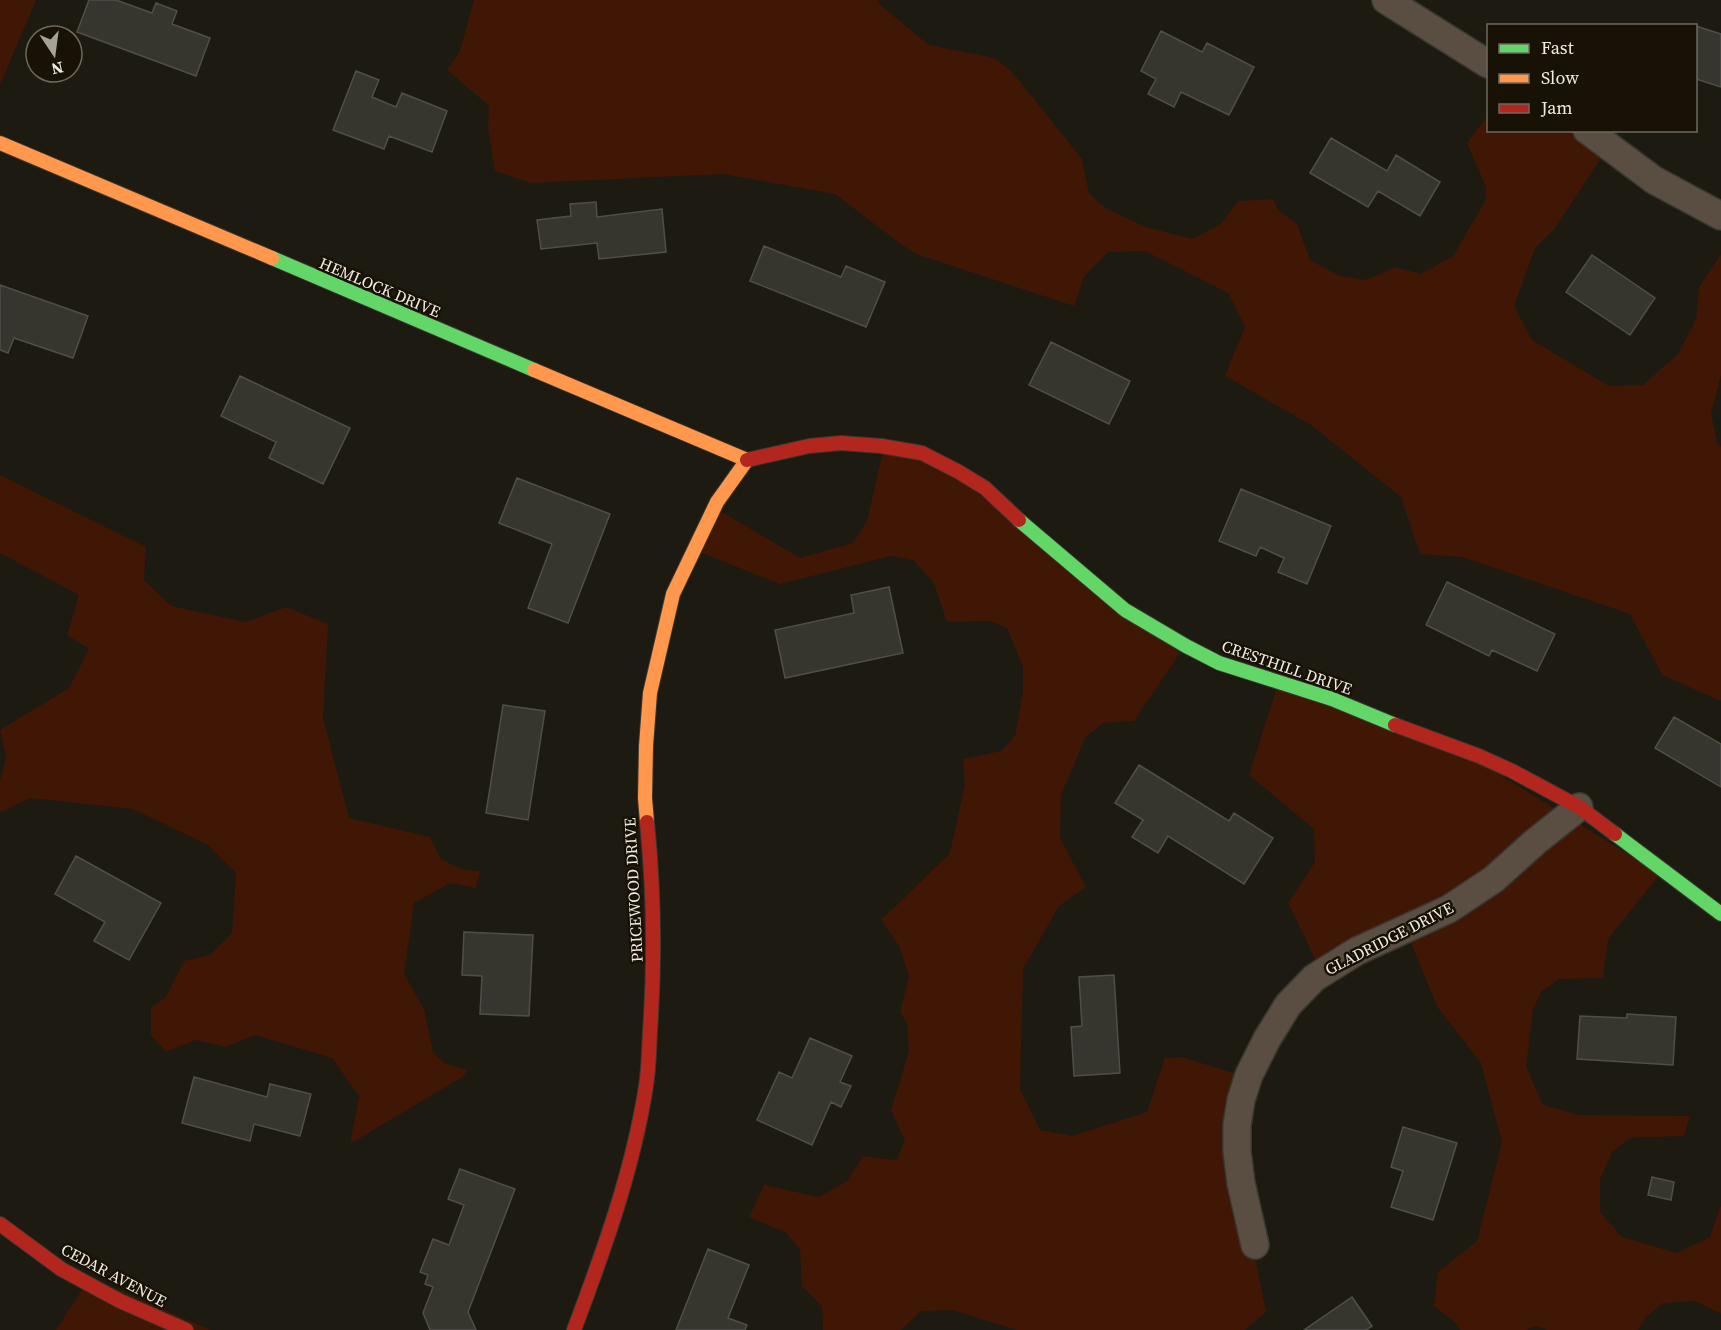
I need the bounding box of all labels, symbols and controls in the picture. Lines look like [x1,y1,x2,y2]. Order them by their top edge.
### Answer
north arrow [24,24,84,84]
legend [1487,24,1697,132]
text: Fast [1541,35,1574,60]
text: N [49,57,66,81]
text: Slow [1541,65,1579,90]
text: Jam [1540,95,1573,120]
street label: HEMLOCK DRIVE [316,252,444,323]
street label: CRESTHILL DRIVE [1219,634,1355,700]
street label: PRICEWOOD DRIVE [618,817,648,963]
street label: GLADRIDGE DRIVE [1321,896,1457,980]
street label: CEDAR AVENUE [57,1238,171,1312]

